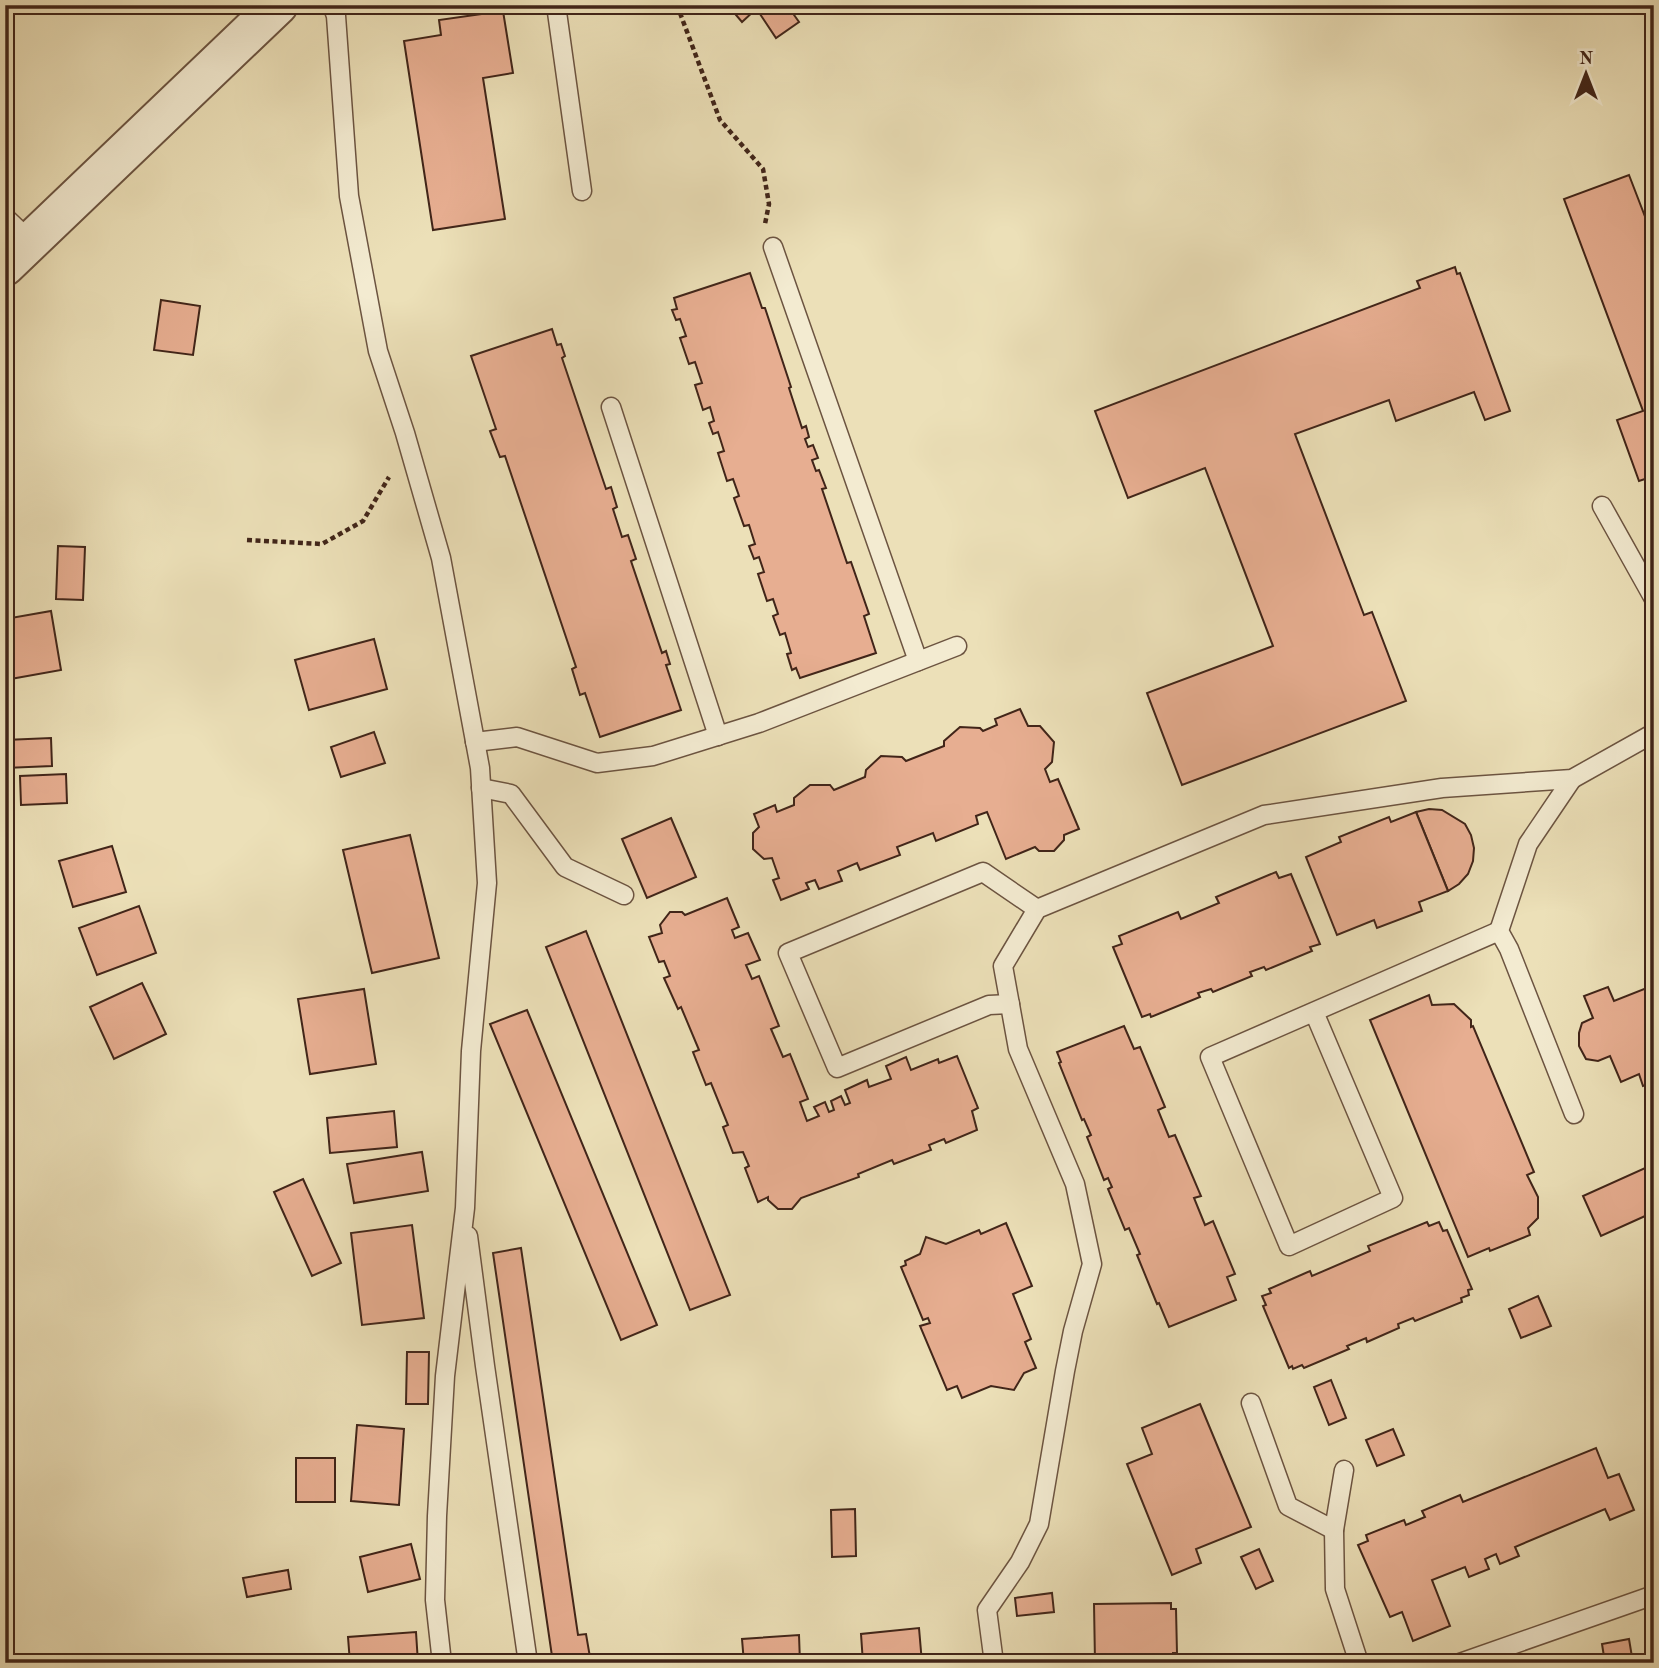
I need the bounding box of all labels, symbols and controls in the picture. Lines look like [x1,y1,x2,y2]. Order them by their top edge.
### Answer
north arrow [1550,38,1620,108]
text: N [1579,50,1594,69]

